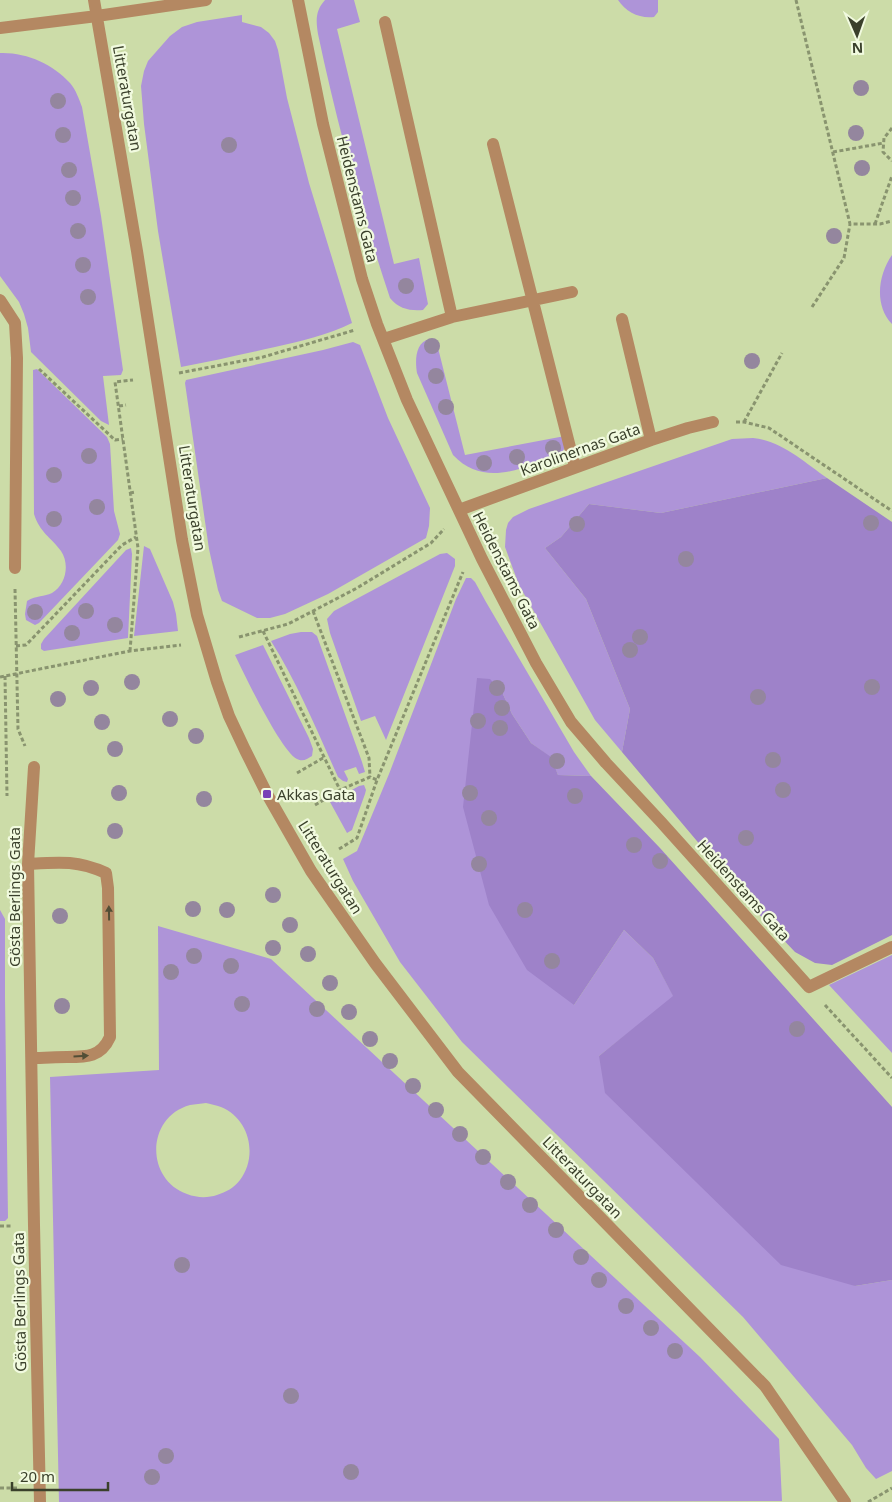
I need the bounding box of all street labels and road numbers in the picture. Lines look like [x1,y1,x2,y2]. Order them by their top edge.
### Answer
street label: Litteraturgatan [109,44,147,152]
street label: Heidenstams Gata [333,134,383,264]
street label: Karolinernas Gata [517,418,643,480]
street label: Litteraturgatan [175,444,211,552]
street label: Heidenstams Gata [469,508,545,632]
street label: Litteraturgatan [294,816,368,918]
street label: Gösta Berlings Gata [4,827,24,967]
street label: Heidenstams Gata [693,835,795,945]
street label: Litteraturgatan [539,1132,627,1222]
street label: Gösta Berlings Gata [8,1232,30,1372]

